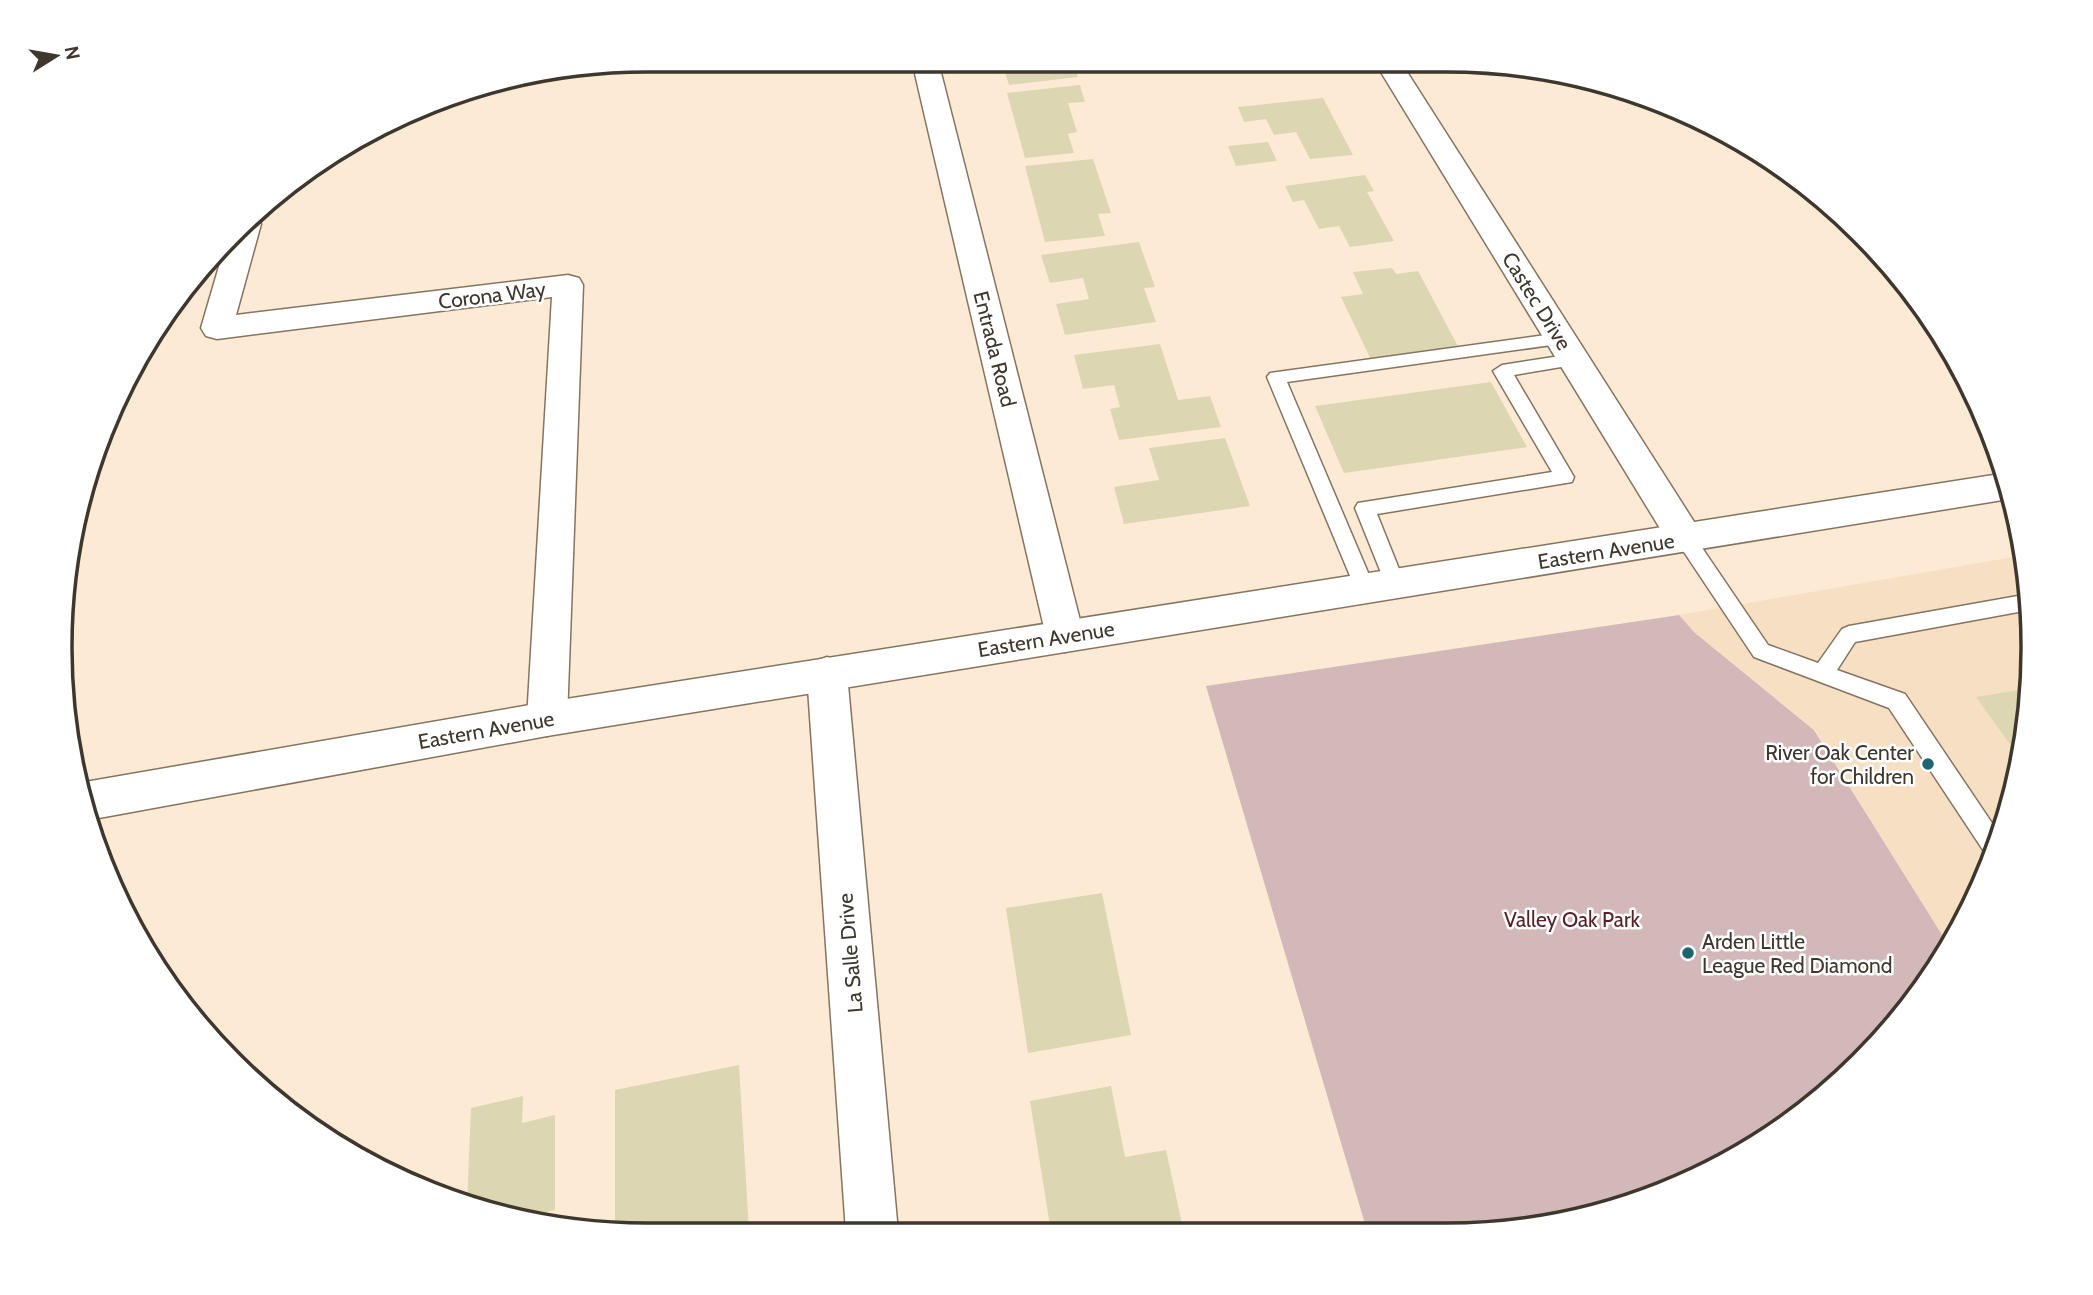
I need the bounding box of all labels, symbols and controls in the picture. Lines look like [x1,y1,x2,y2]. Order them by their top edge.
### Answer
north arrow [21,21,91,91]
text: N [60,44,85,62]
street label: Castec Drive [1497,247,1577,355]
street label: Corona Way [437,276,547,314]
street label: Entrada Road [969,288,1021,410]
street label: Eastern Avenue [1536,528,1676,574]
street label: Eastern Avenue [976,616,1116,662]
street label: Eastern Avenue [416,706,556,754]
place label: River Oak Center for Children [1765,740,1914,789]
marker: River Oak Center for Children [1920,756,1936,772]
street label: La Salle Drive [832,892,868,1014]
park label: Valley Oak Park [1504,907,1641,932]
place label: Arden Little League Red Diamond [1702,929,1893,978]
marker: Arden Little League Red Diamond [1680,945,1696,961]

